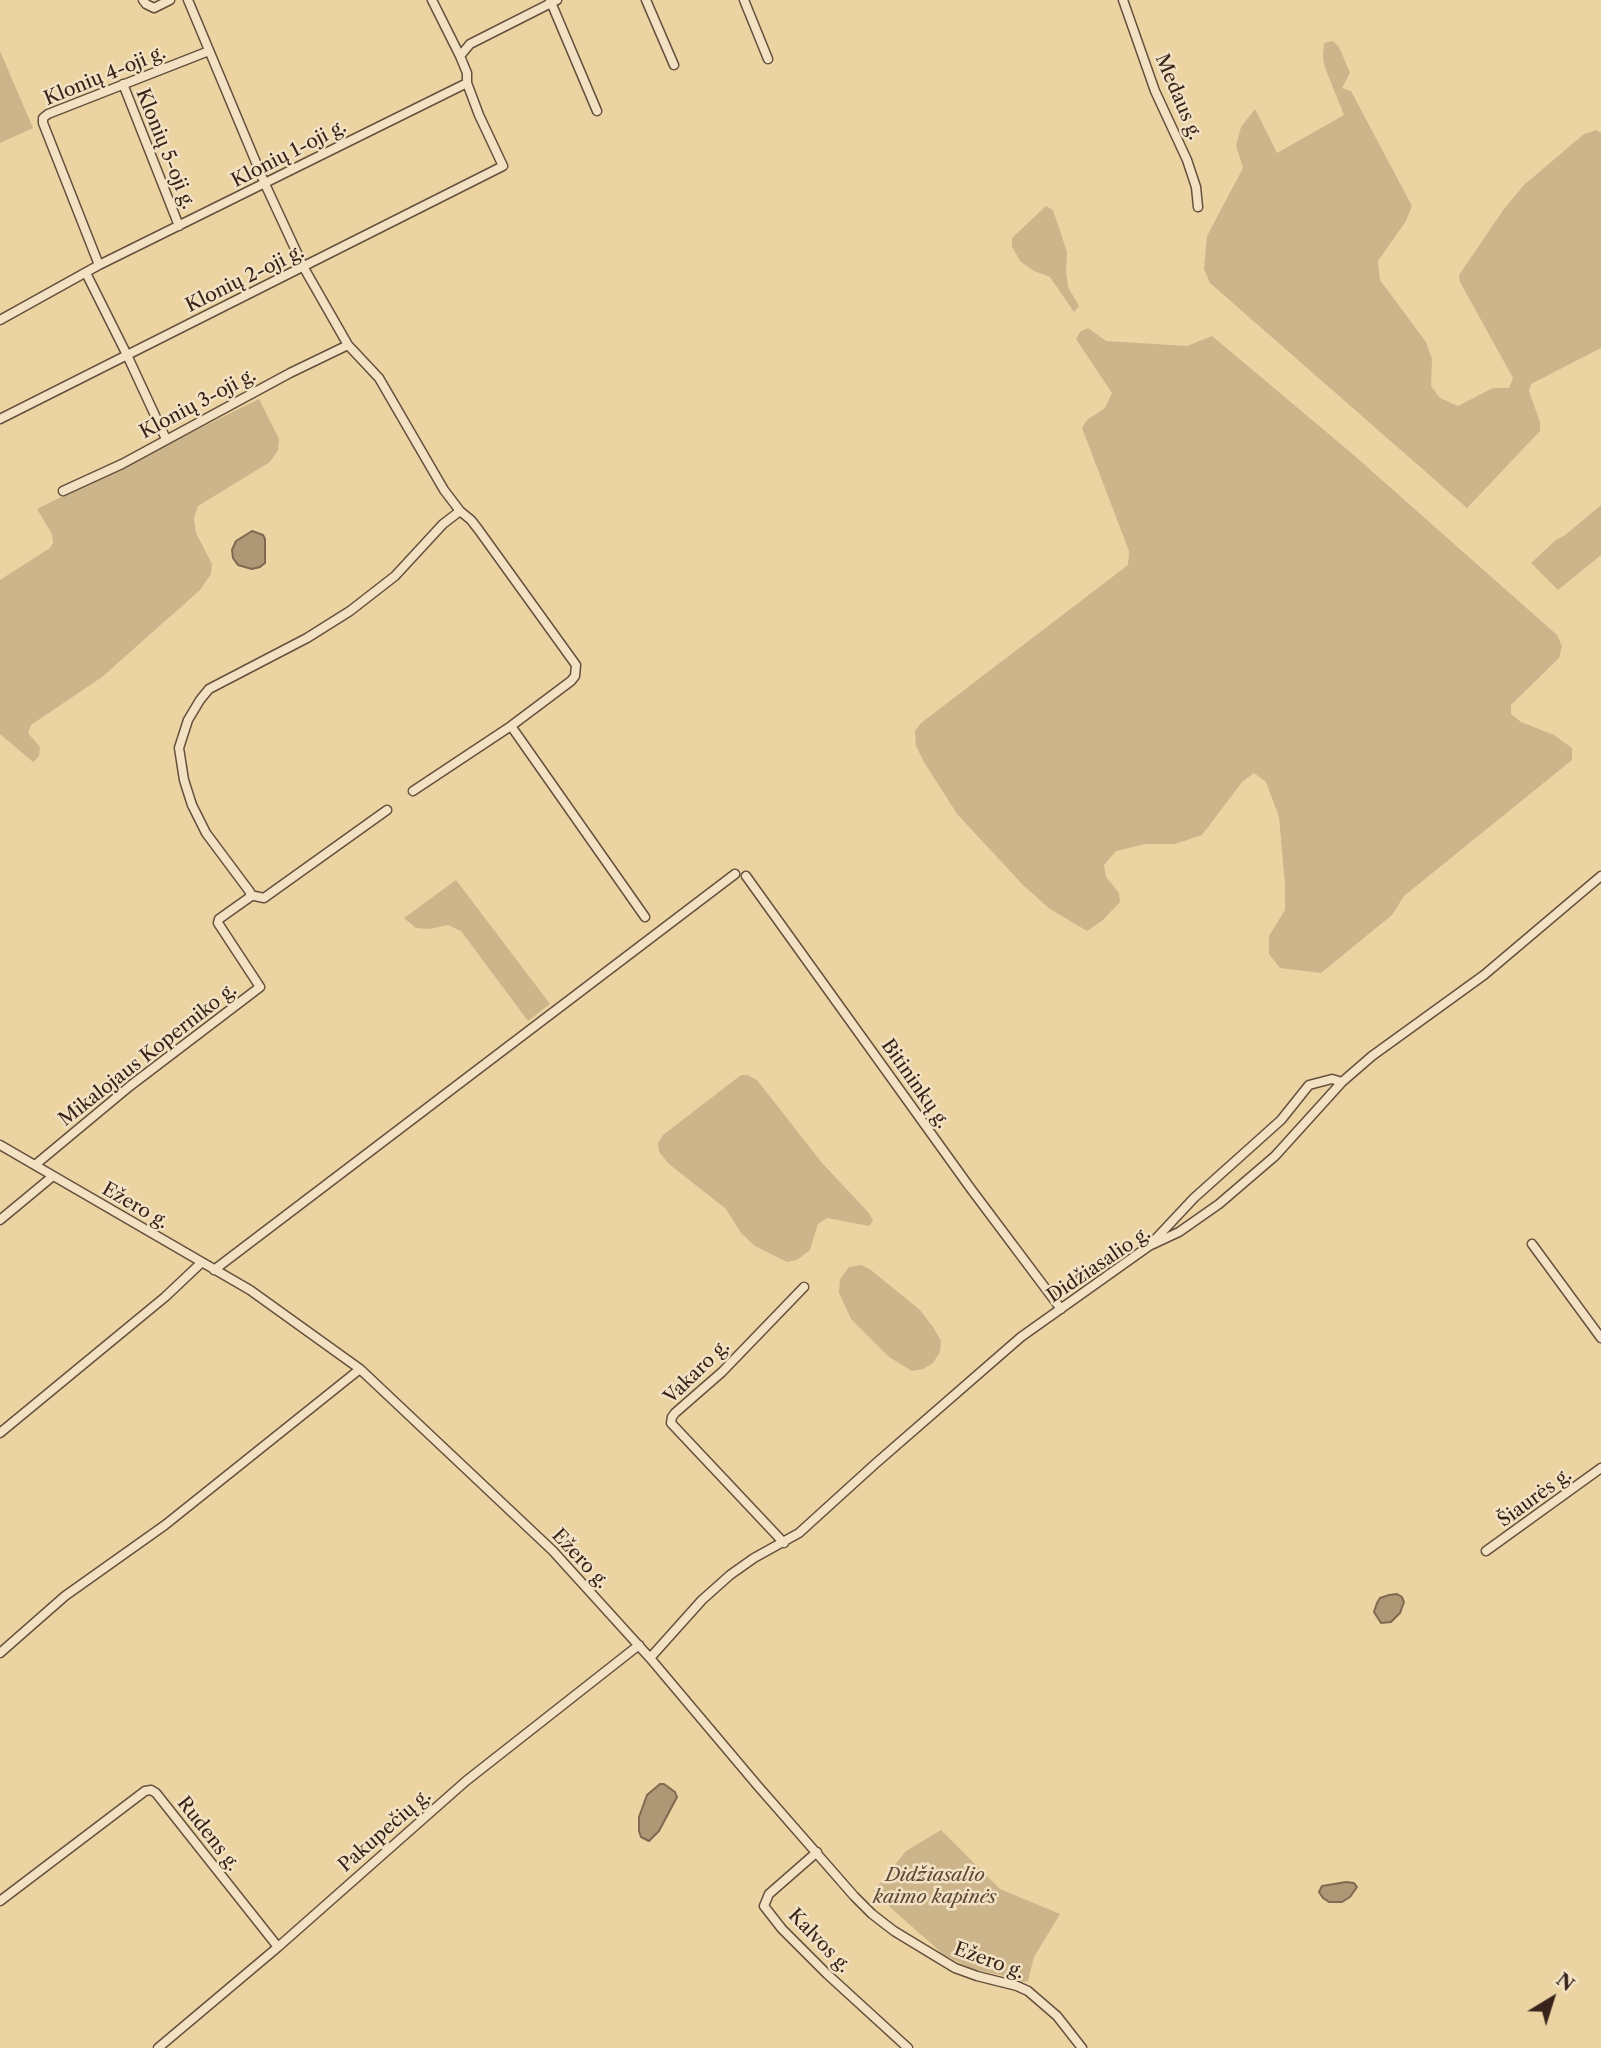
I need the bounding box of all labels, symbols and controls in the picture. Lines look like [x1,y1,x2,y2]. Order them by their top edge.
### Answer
street label: Klonių 4-oji g. [41,41,169,111]
street label: Medaus g. [1150,51,1206,143]
street label: Klonių 5-oji g. [130,85,200,213]
street label: Klonių 1-oji g. [228,115,350,193]
street label: Klonių 2-oji g. [182,241,308,317]
street label: Klonių 3-oji g. [136,364,260,444]
street label: Mikalojaus Koperniko g. [55,979,241,1131]
street label: Bitininkų g. [876,1035,954,1133]
street label: Ežero g. [98,1178,172,1234]
street label: Didžiasalio g. [1043,1222,1155,1308]
street label: Vakaro g. [660,1335,734,1409]
street label: Šiaurės g. [1494,1464,1576,1532]
street label: Ežero g. [547,1525,613,1593]
street label: Pakupečių g. [334,1785,436,1877]
street label: Rudens g. [172,1792,244,1876]
park label: Didžiasalio kaimo kapinės [873,1865,997,1909]
street label: Kalvos g. [783,1904,855,1978]
street label: Ežero g. [951,1938,1027,1984]
north arrow [1517,1964,1587,2034]
text: N [1552,1968,1579,1996]

